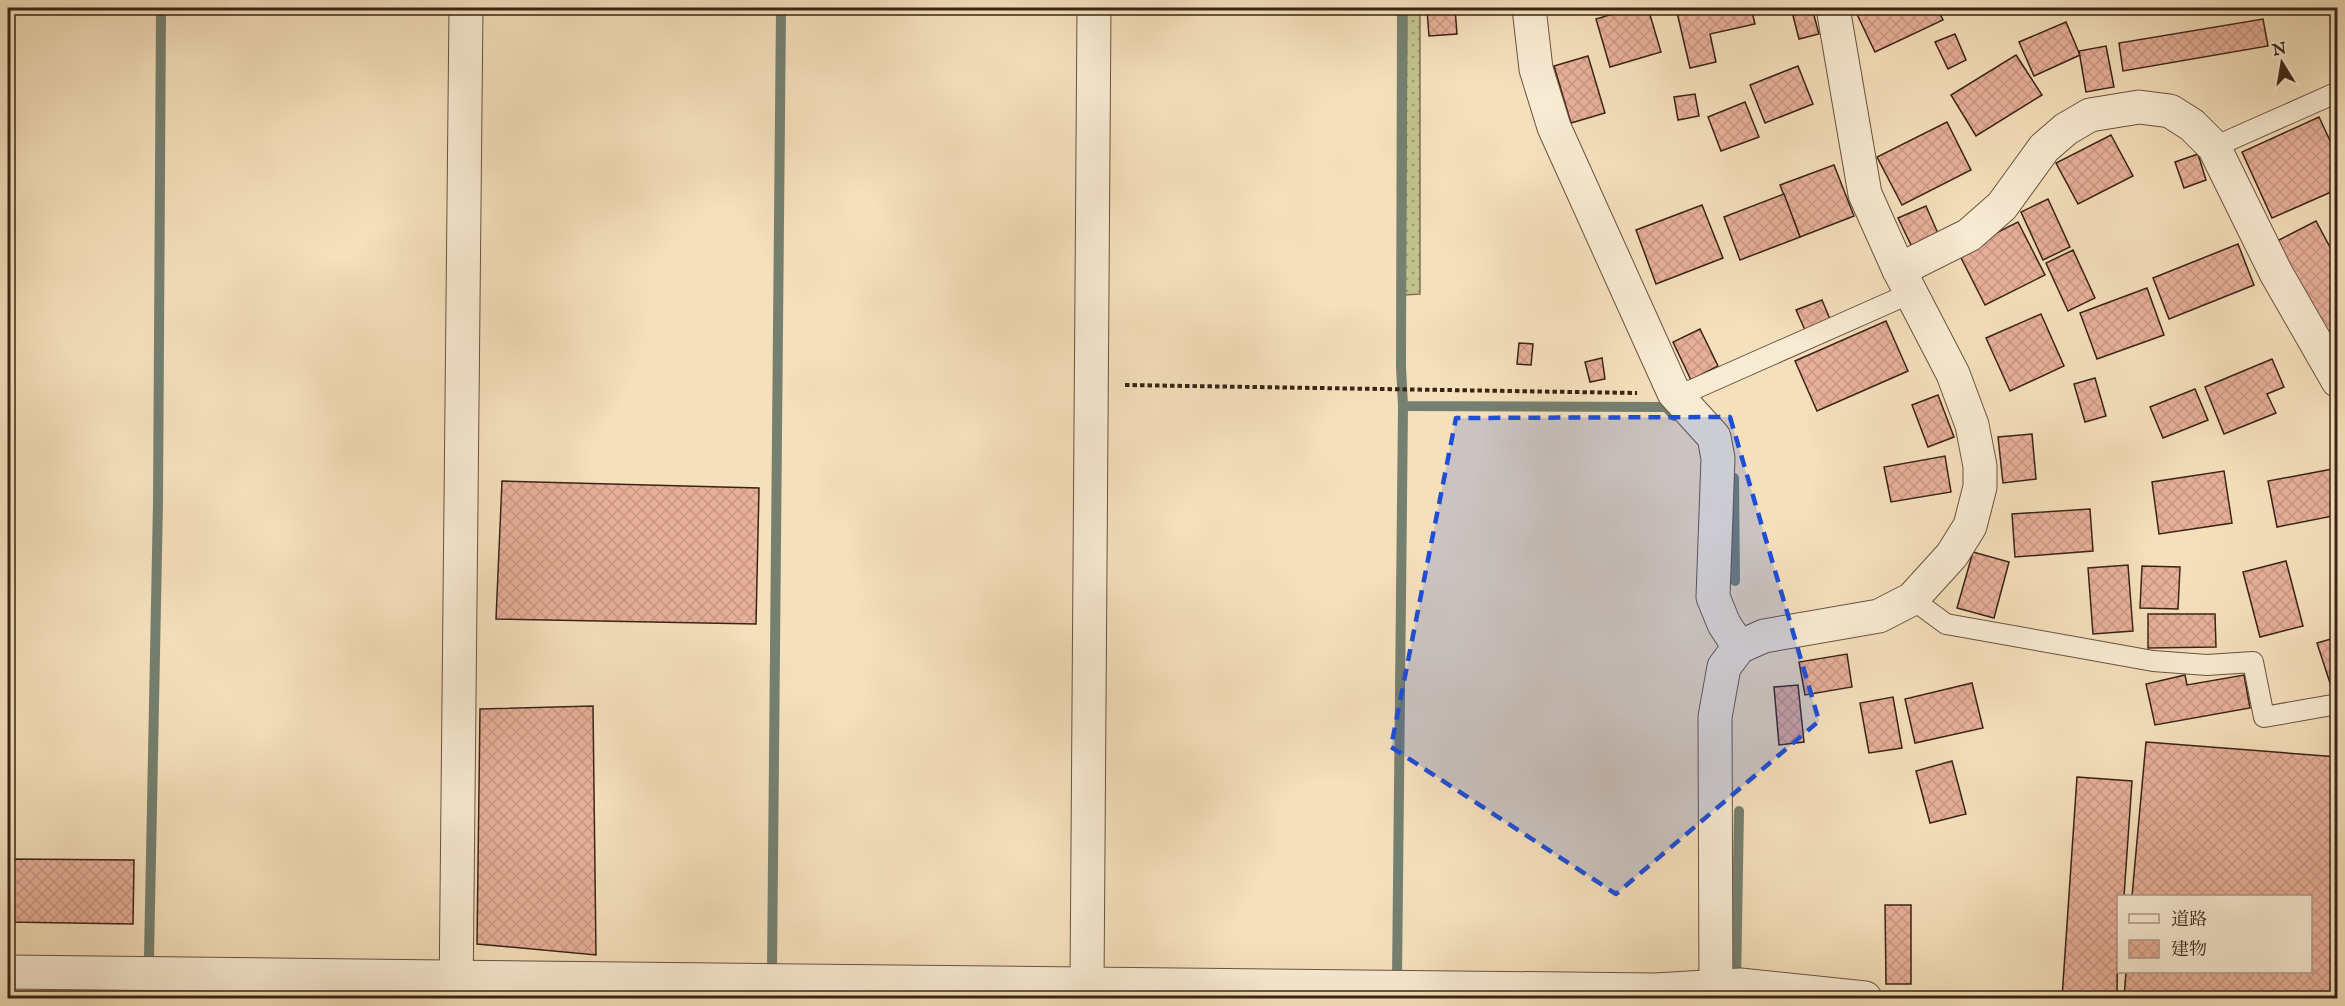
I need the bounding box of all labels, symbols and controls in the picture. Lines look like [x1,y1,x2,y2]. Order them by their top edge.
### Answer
north arrow [2252,33,2312,93]
text: N [2270,39,2288,62]
legend [2117,895,2312,973]
text: 道路 [2171,909,2207,932]
text: 建物 [2171,939,2207,962]

